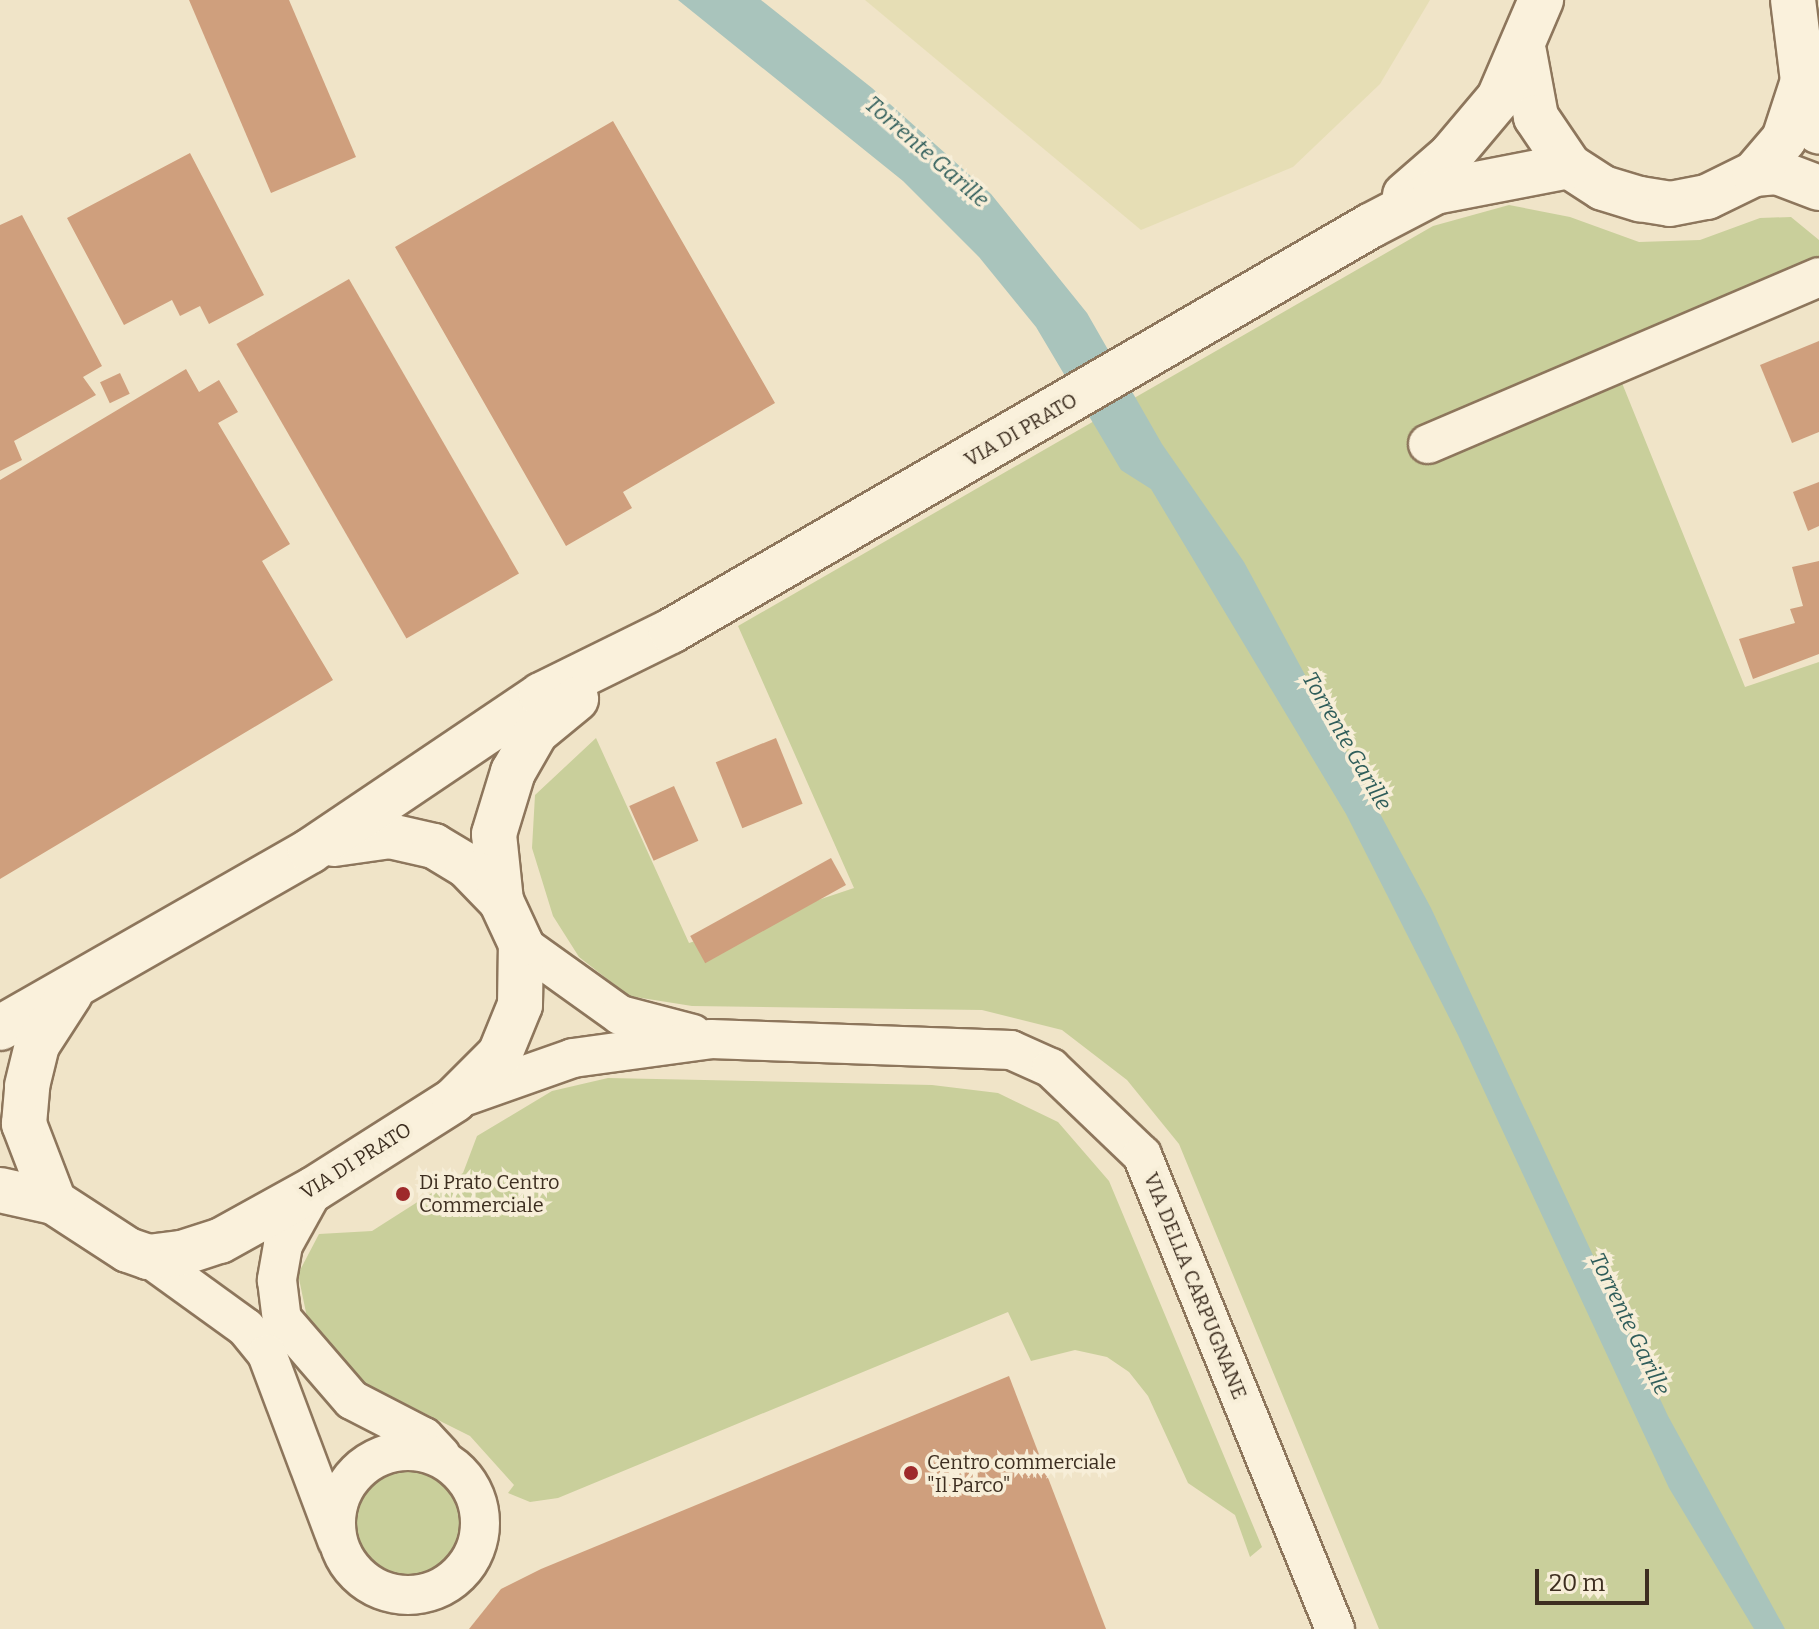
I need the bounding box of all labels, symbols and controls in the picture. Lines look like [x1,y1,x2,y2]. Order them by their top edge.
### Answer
water label: Torrente Garille [860,91,994,213]
street label: VIA DI PRATO [960,388,1082,472]
water label: Torrente Garille [1297,667,1397,815]
street label: VIA DI PRATO [296,1117,416,1205]
street label: VIA DELLA CARPUGNANE [1139,1169,1251,1403]
place label: Di Prato Centro Commerciale [419,1170,559,1217]
marker: Di Prato Centro Commerciale [394,1185,412,1203]
water label: Torrente Garille [1584,1248,1676,1400]
place label: Centro commerciale "Il Parco" [927,1450,1116,1497]
marker: Centro commerciale "Il Parco" [902,1464,920,1482]
scale bar [1539,1553,1653,1603]
text: 20 m [1549,1569,1605,1597]

